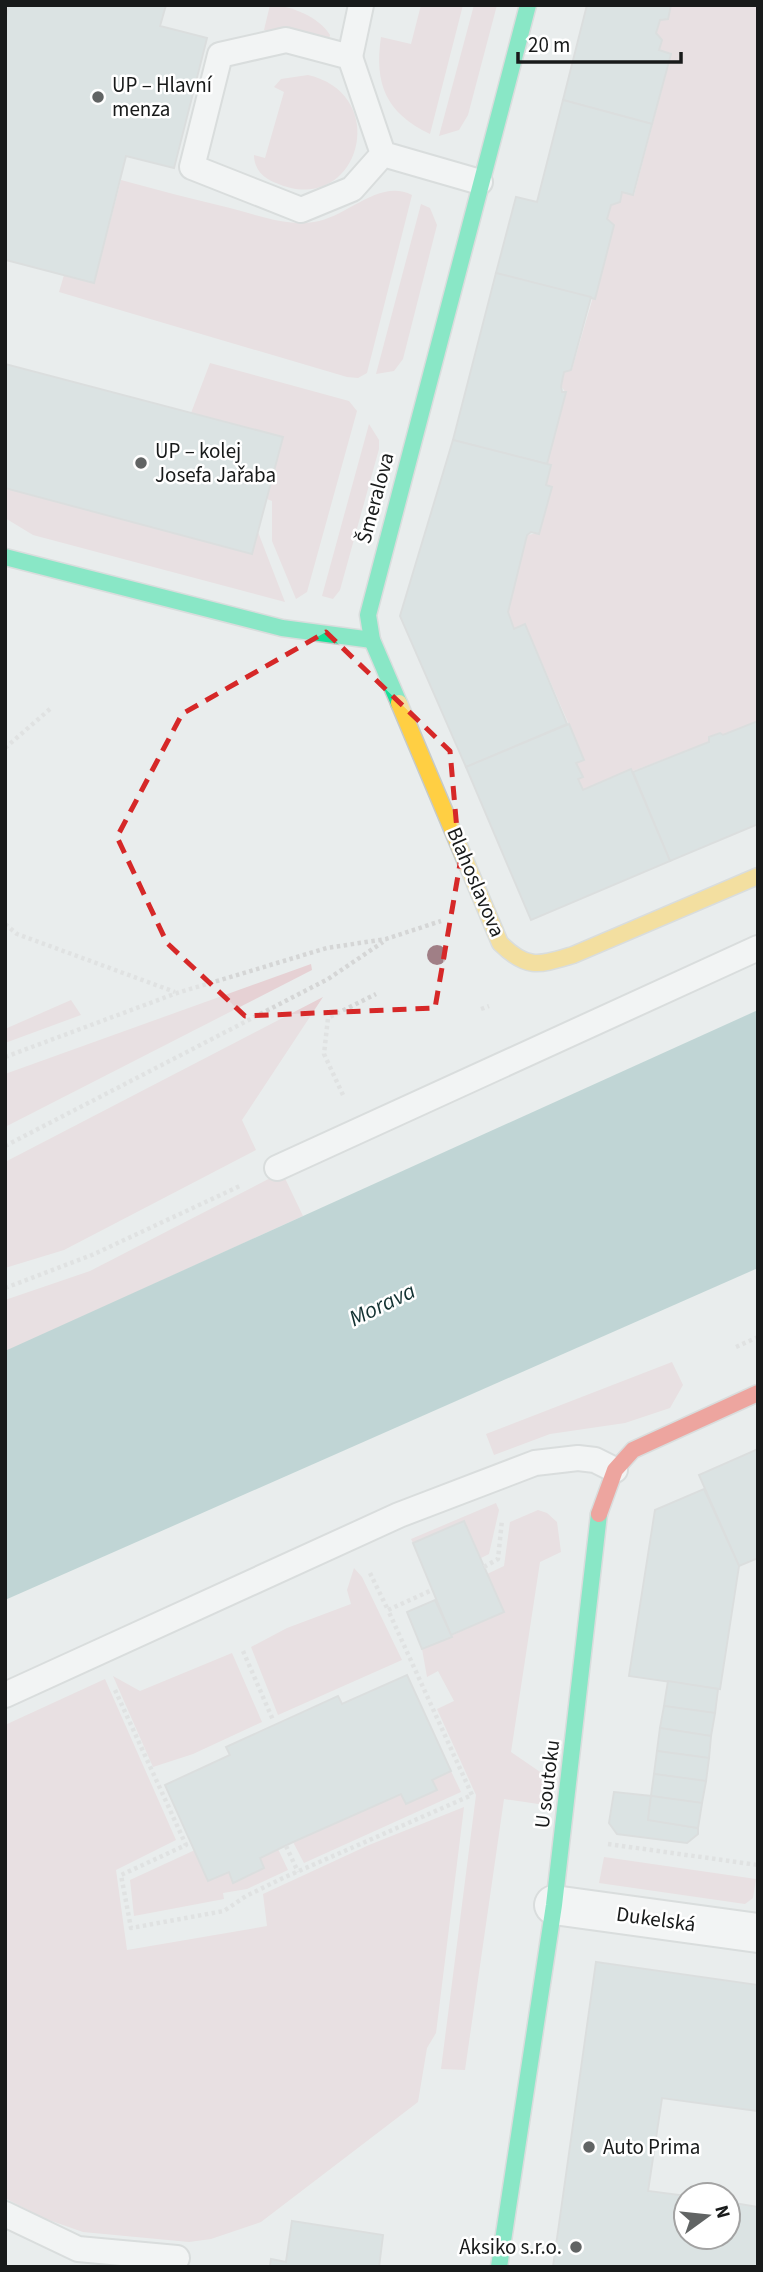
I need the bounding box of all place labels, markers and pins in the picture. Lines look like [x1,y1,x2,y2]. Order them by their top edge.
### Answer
place label: UP – Hlavní menza [112,70,213,124]
marker: UP – Hlavní menza [90,89,106,105]
place label: UP – kolej Josefa Jařaba [155,436,276,490]
marker: UP – kolej Josefa Jařaba [133,455,149,471]
place label: Auto Prima [603,2132,700,2162]
marker: Auto Prima [581,2139,597,2155]
place label: Aksiko s.r.o. [459,2232,562,2262]
marker: Aksiko s.r.o. [568,2239,584,2255]

